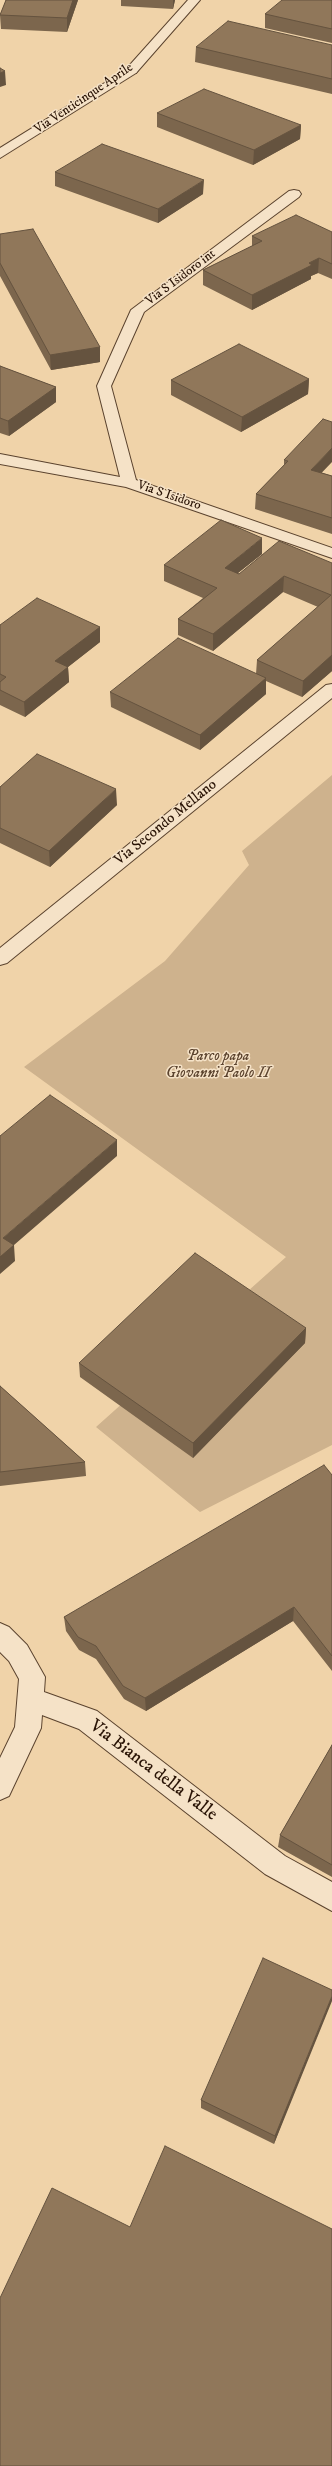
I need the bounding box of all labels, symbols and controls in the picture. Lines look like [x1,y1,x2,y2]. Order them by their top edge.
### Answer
street label: Via Venticinque Aprile [32,60,136,138]
street label: Via S Isidoro int [143,247,219,309]
street label: Via S Isidoro [135,478,203,514]
street label: Via Secondo Mellano [111,776,221,870]
park label: Parco papa Giovanni Paolo II [166,1048,270,1083]
street label: Via Bianca della Valle [85,1716,221,1826]

